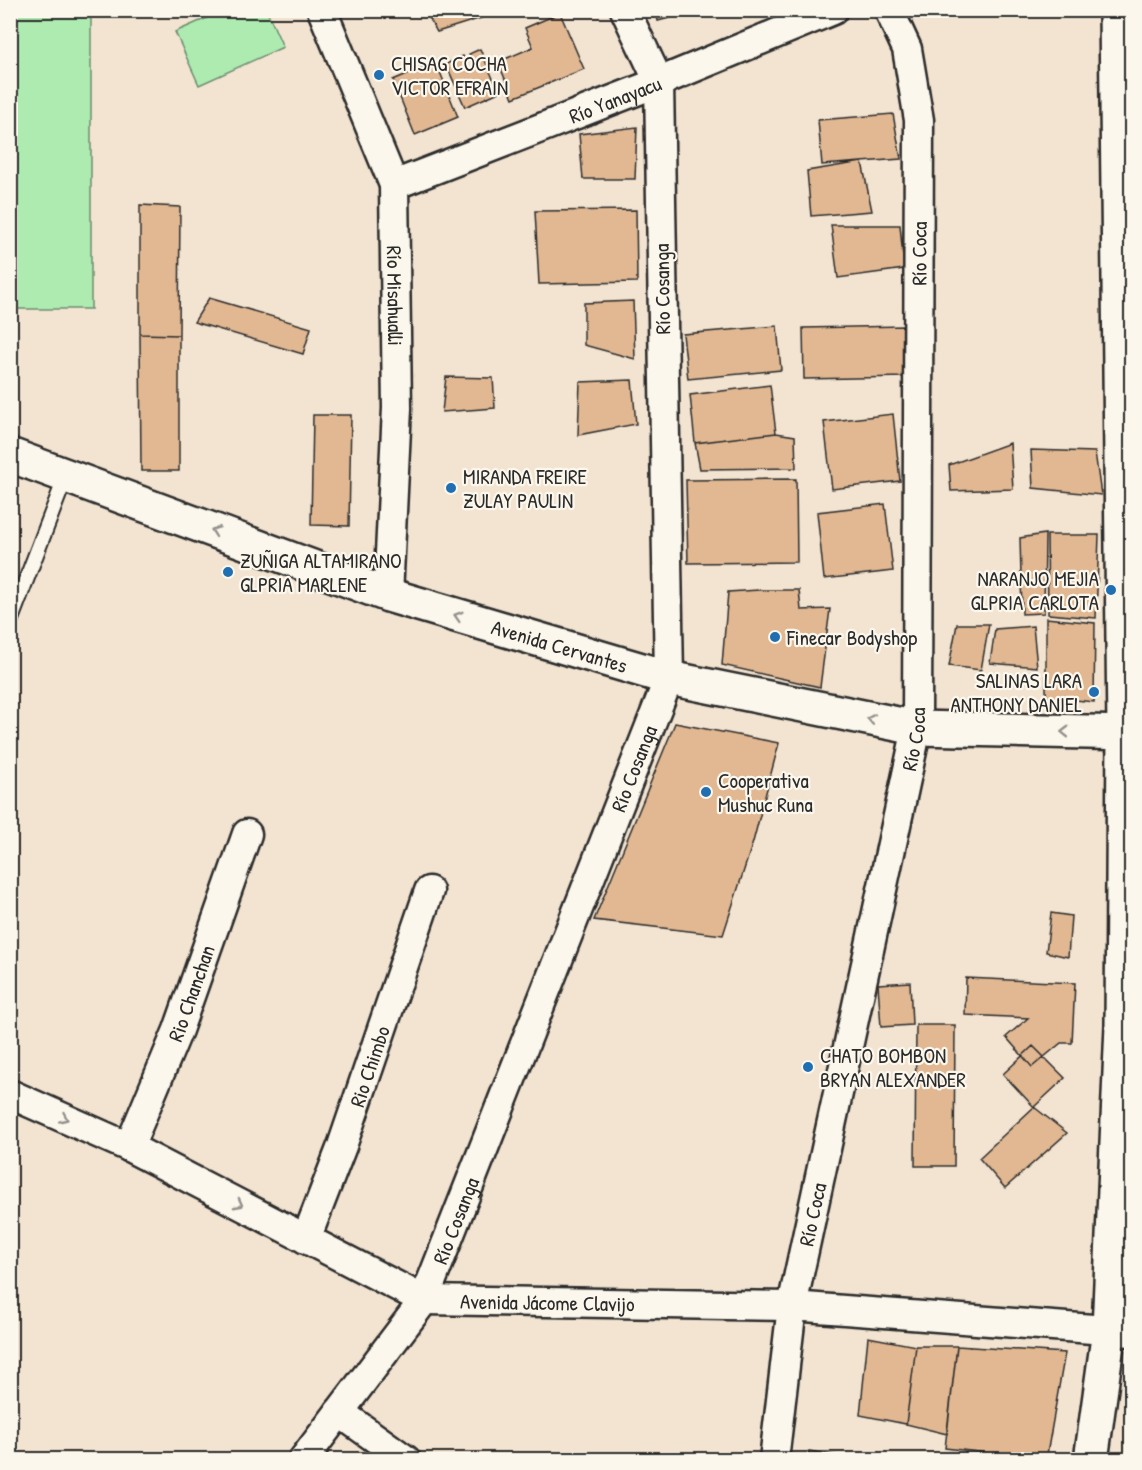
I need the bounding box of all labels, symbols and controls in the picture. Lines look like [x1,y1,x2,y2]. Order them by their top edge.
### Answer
place label: CHISAG COCHA VICTOR EFRAIN [391,49,508,102]
marker: CHISAG COCHA VICTOR EFRAIN [372,68,386,82]
street label: Río Yanayacu [565,68,666,130]
street label: Río Coca [904,221,933,285]
street label: Río Cosanga [647,243,677,335]
street label: Río Misahualli [380,245,411,346]
place label: MIRANDA FREIRE ZULAY PAULIN [463,462,587,515]
marker: MIRANDA FREIRE ZULAY PAULIN [444,481,458,495]
one-way arrow [210,525,221,538]
place label: ZUÑIGA ALTAMIRANO GLPRIA MARLENE [240,546,402,599]
place label: NARANJO MEJIA GLPRIA CARLOTA [971,564,1099,617]
marker: ZUÑIGA ALTAMIRANO GLPRIA MARLENE [221,565,235,579]
marker: NARANJO MEJIA GLPRIA CARLOTA [1104,583,1118,597]
one-way arrow [453,611,464,623]
street label: Avenida Cervantes [488,612,631,679]
place label: Finecar Bodyshop [786,623,917,652]
marker: Finecar Bodyshop [768,630,782,644]
place label: SALINAS LARA ANTHONY DANIEL [951,666,1082,719]
marker: SALINAS LARA ANTHONY DANIEL [1087,685,1101,699]
street label: Río Coca [894,707,932,773]
one-way arrow [867,713,877,726]
street label: Río Cosanga [603,721,664,816]
one-way arrow [1061,725,1070,738]
place label: Cooperativa Mushuc Runa [718,766,813,819]
marker: Cooperativa Mushuc Runa [699,785,713,799]
street label: Rio Chanchan [160,941,221,1046]
street label: Rio Chimbo [342,1022,397,1111]
place label: CHATO BOMBON BRYAN ALEXANDER [820,1041,966,1094]
marker: CHATO BOMBON BRYAN ALEXANDER [801,1060,815,1074]
one-way arrow [58,1110,69,1122]
street label: Río Cosanga [425,1173,485,1268]
street label: Río Coca [791,1180,833,1248]
one-way arrow [232,1197,243,1208]
street label: Avenida Jácome Clavijo [460,1286,635,1318]

